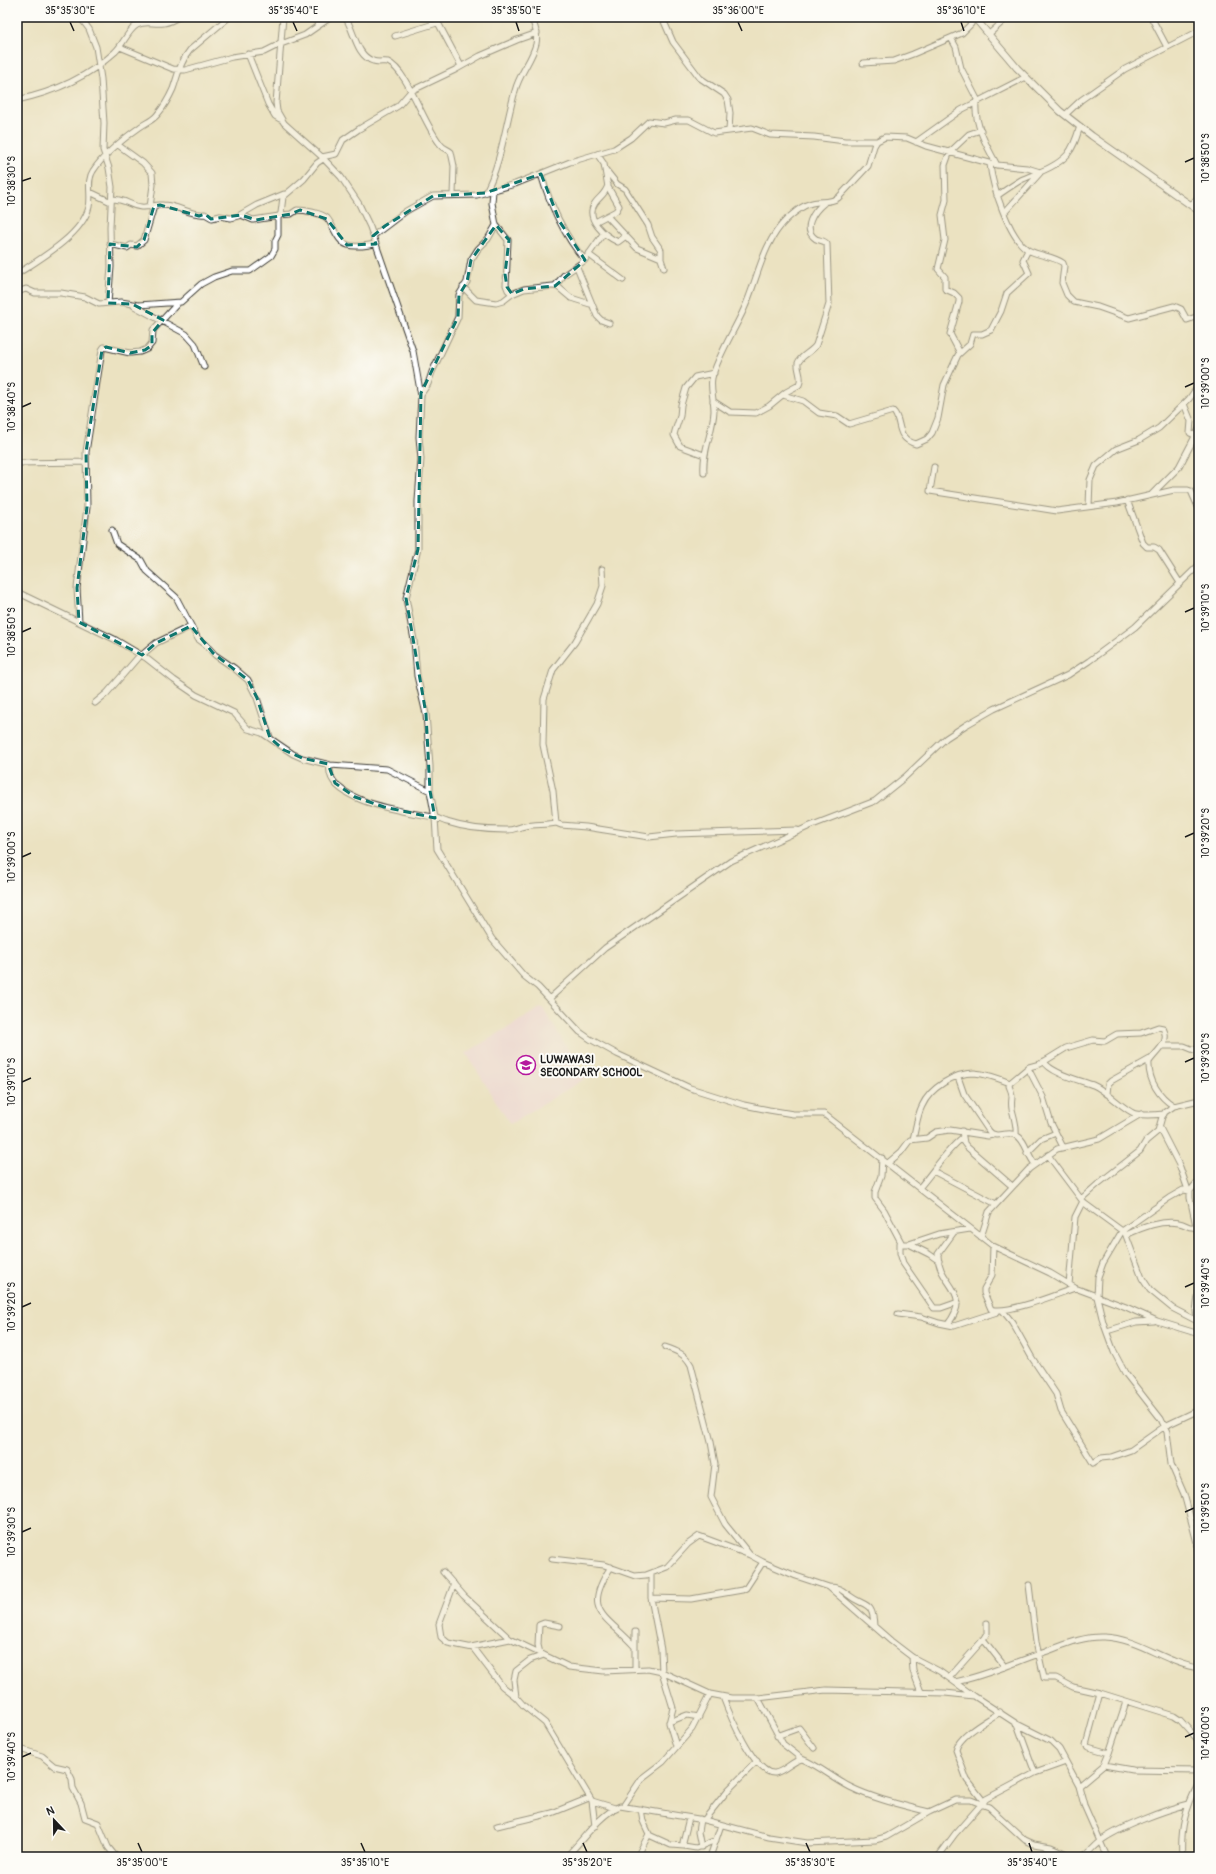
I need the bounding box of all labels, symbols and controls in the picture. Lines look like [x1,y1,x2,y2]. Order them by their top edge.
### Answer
text: 35°35'30"E [45,5,95,17]
text: 35°35'40"E [268,5,318,17]
text: 35°35'50"E [491,5,541,17]
text: 35°36'00"E [712,5,764,17]
text: 35°36'10"E [937,5,985,17]
text: 10°38'50"S [1200,133,1212,183]
text: 10°38'30"S [6,156,18,206]
text: 10°39'00"S [1200,357,1212,409]
text: 10°38'40"S [6,382,18,432]
text: 10°39'10"S [1200,584,1212,632]
text: 10°38'50"S [6,607,18,657]
text: 10°39'20"S [1200,808,1212,858]
text: 10°39'00"S [6,831,18,883]
text: 10°39'30"S [1200,1033,1212,1083]
place label: LUWAWASI SECONDARY SCHOOL [540,1053,642,1079]
school or university icon: LUWAWASI SECONDARY SCHOOL [515,1054,537,1076]
text: 10°39'10"S [6,1058,18,1106]
text: 10°39'40"S [1200,1258,1212,1308]
text: 10°39'20"S [6,1282,18,1332]
text: 10°39'50"S [1200,1483,1212,1533]
text: 10°39'30"S [6,1507,18,1557]
text: 10°40'00"S [1200,1706,1212,1760]
text: 10°39'40"S [6,1732,18,1782]
north arrow [34,1800,74,1840]
text: N [45,1804,57,1819]
text: 35°35'00"E [116,1857,168,1869]
text: 35°35'10"E [341,1857,389,1869]
text: 35°35'20"E [562,1857,612,1869]
text: 35°35'30"E [785,1857,835,1869]
text: 35°35'40"E [1007,1857,1057,1869]

